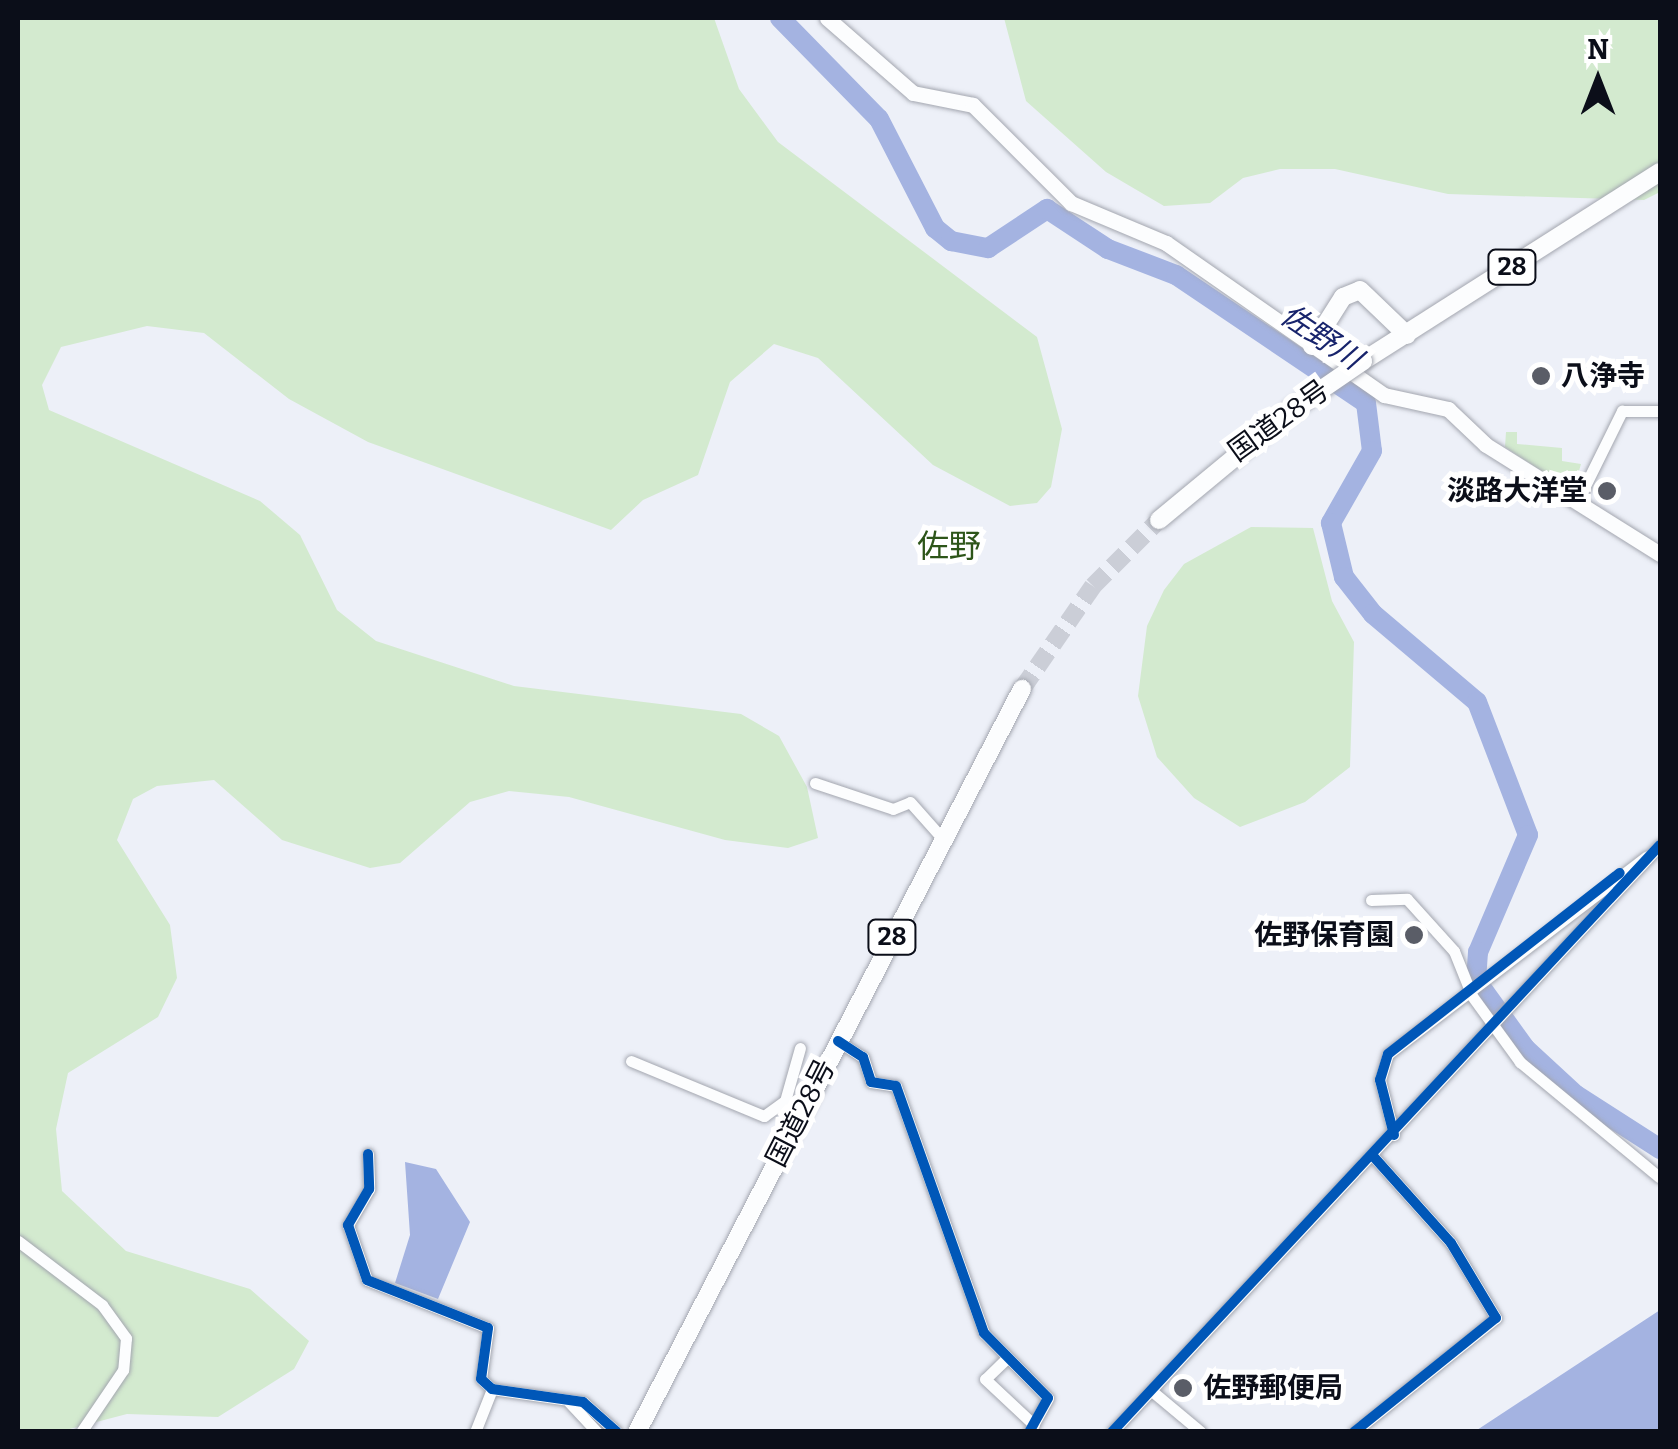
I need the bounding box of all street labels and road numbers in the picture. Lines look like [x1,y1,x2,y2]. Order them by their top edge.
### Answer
road number: 28 [1487,247,1537,287]
street label: 国道28号 [1222,373,1336,469]
road number: 28 [867,917,917,957]
street label: 国道28号 [760,1054,842,1172]

